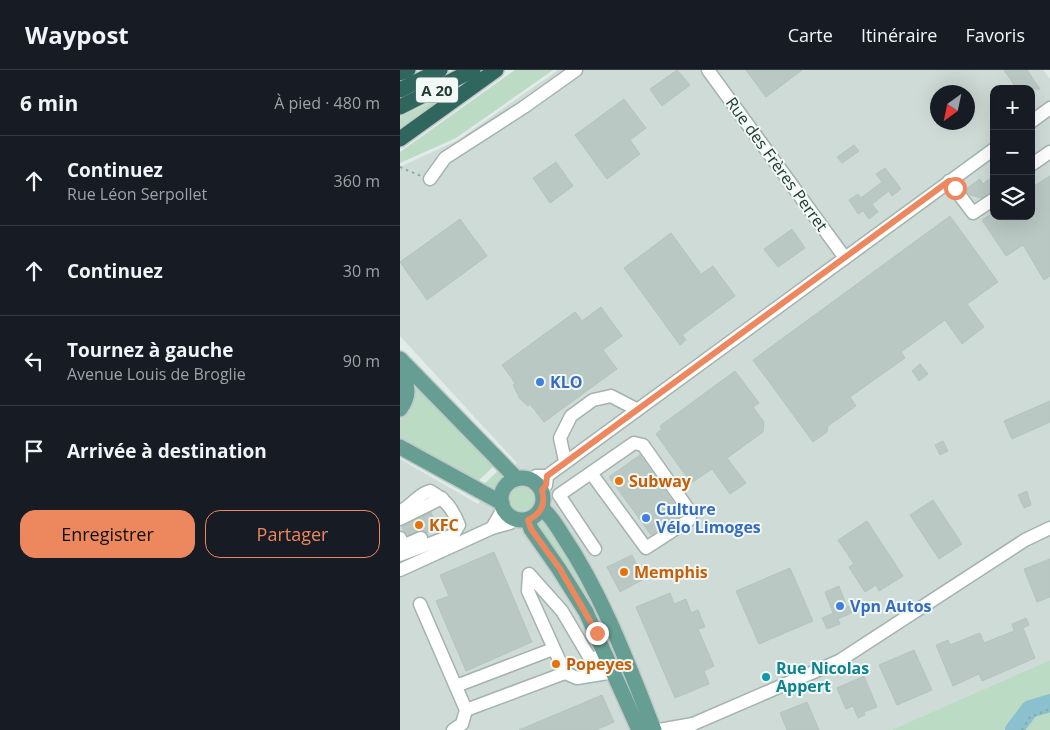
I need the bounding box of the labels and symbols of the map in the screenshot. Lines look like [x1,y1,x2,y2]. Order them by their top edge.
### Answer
road number: A 20 [416,78,458,102]
north arrow [930,85,975,130]
street label: Rue des Frères Perret [721,92,833,236]
route start [944,177,967,200]
place label: KLO [550,371,582,393]
marker: KLO [534,376,546,388]
place label: Subway [629,470,692,492]
marker: Subway [613,475,625,487]
place label: Culture Vélo Limoges [656,498,761,538]
marker: Culture Vélo Limoges [640,512,652,524]
place label: KFC [429,514,459,536]
marker: KFC [413,519,425,531]
place label: Memphis [634,561,708,583]
marker: Memphis [618,566,630,578]
place label: Vpn Autos [850,595,932,617]
marker: Vpn Autos [834,600,846,612]
route end [586,622,609,645]
place label: Popeyes [566,653,632,675]
place label: Rue Nicolas Appert [776,657,869,697]
marker: Popeyes [550,658,562,670]
marker: Rue Nicolas Appert [760,671,772,683]

